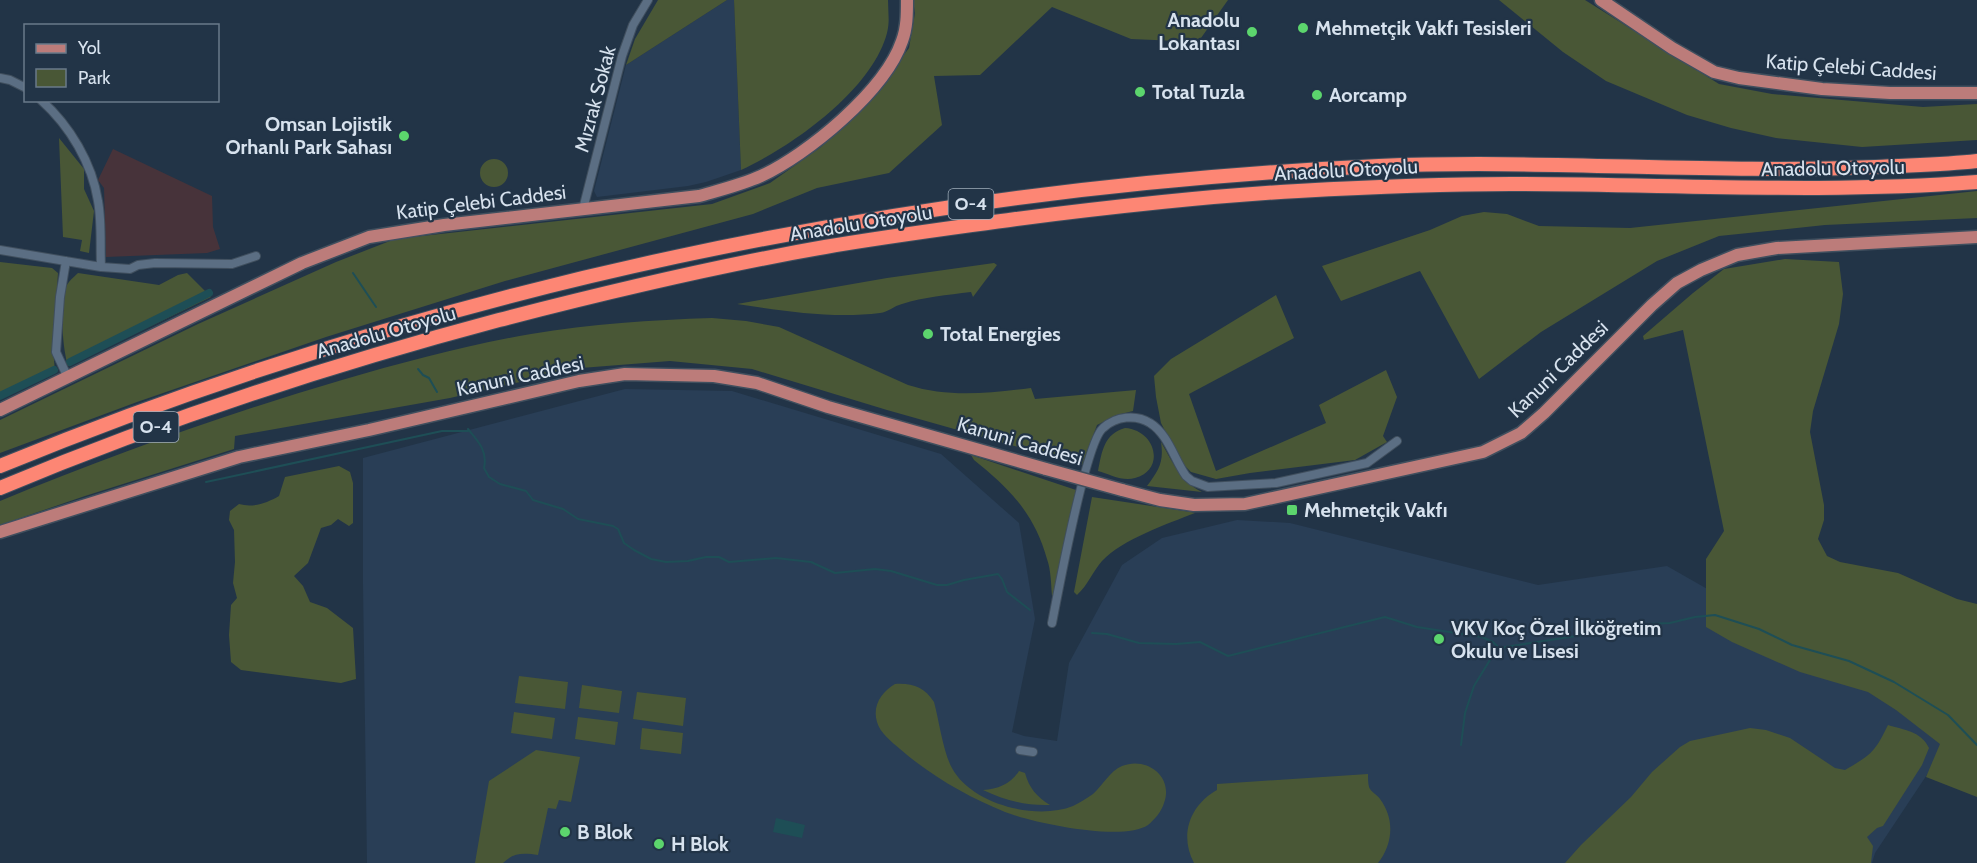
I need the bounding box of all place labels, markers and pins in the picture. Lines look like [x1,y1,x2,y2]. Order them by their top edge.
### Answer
place label: Anadolu Lokantası [1158,8,1240,55]
place label: Mehmetçik Vakfı Tesisleri [1315,16,1531,40]
marker: Mehmetçik Vakfı Tesisleri [1296,21,1310,35]
marker: Anadolu Lokantası [1245,25,1259,39]
place label: Total Tuzla [1152,80,1245,104]
place label: Aorcamp [1329,83,1407,107]
marker: Total Tuzla [1133,85,1147,99]
marker: Aorcamp [1310,88,1324,102]
place label: Omsan Lojistik Orhanlı Park Sahası [226,112,392,159]
marker: Omsan Lojistik Orhanlı Park Sahası [397,129,411,143]
place label: Total Energies [940,322,1061,346]
marker: Total Energies [921,327,935,341]
place label: Mehmetçik Vakfı [1304,498,1447,522]
marker: Mehmetçik Vakfı [1285,503,1299,517]
place label: VKV Koç Özel İlköğretim Okulu ve Lisesi [1451,616,1661,663]
marker: VKV Koç Özel İlköğretim Okulu ve Lisesi [1432,632,1446,646]
place label: B Blok [577,820,633,844]
marker: B Blok [558,825,572,839]
place label: H Blok [671,832,729,856]
marker: H Blok [652,837,666,851]

